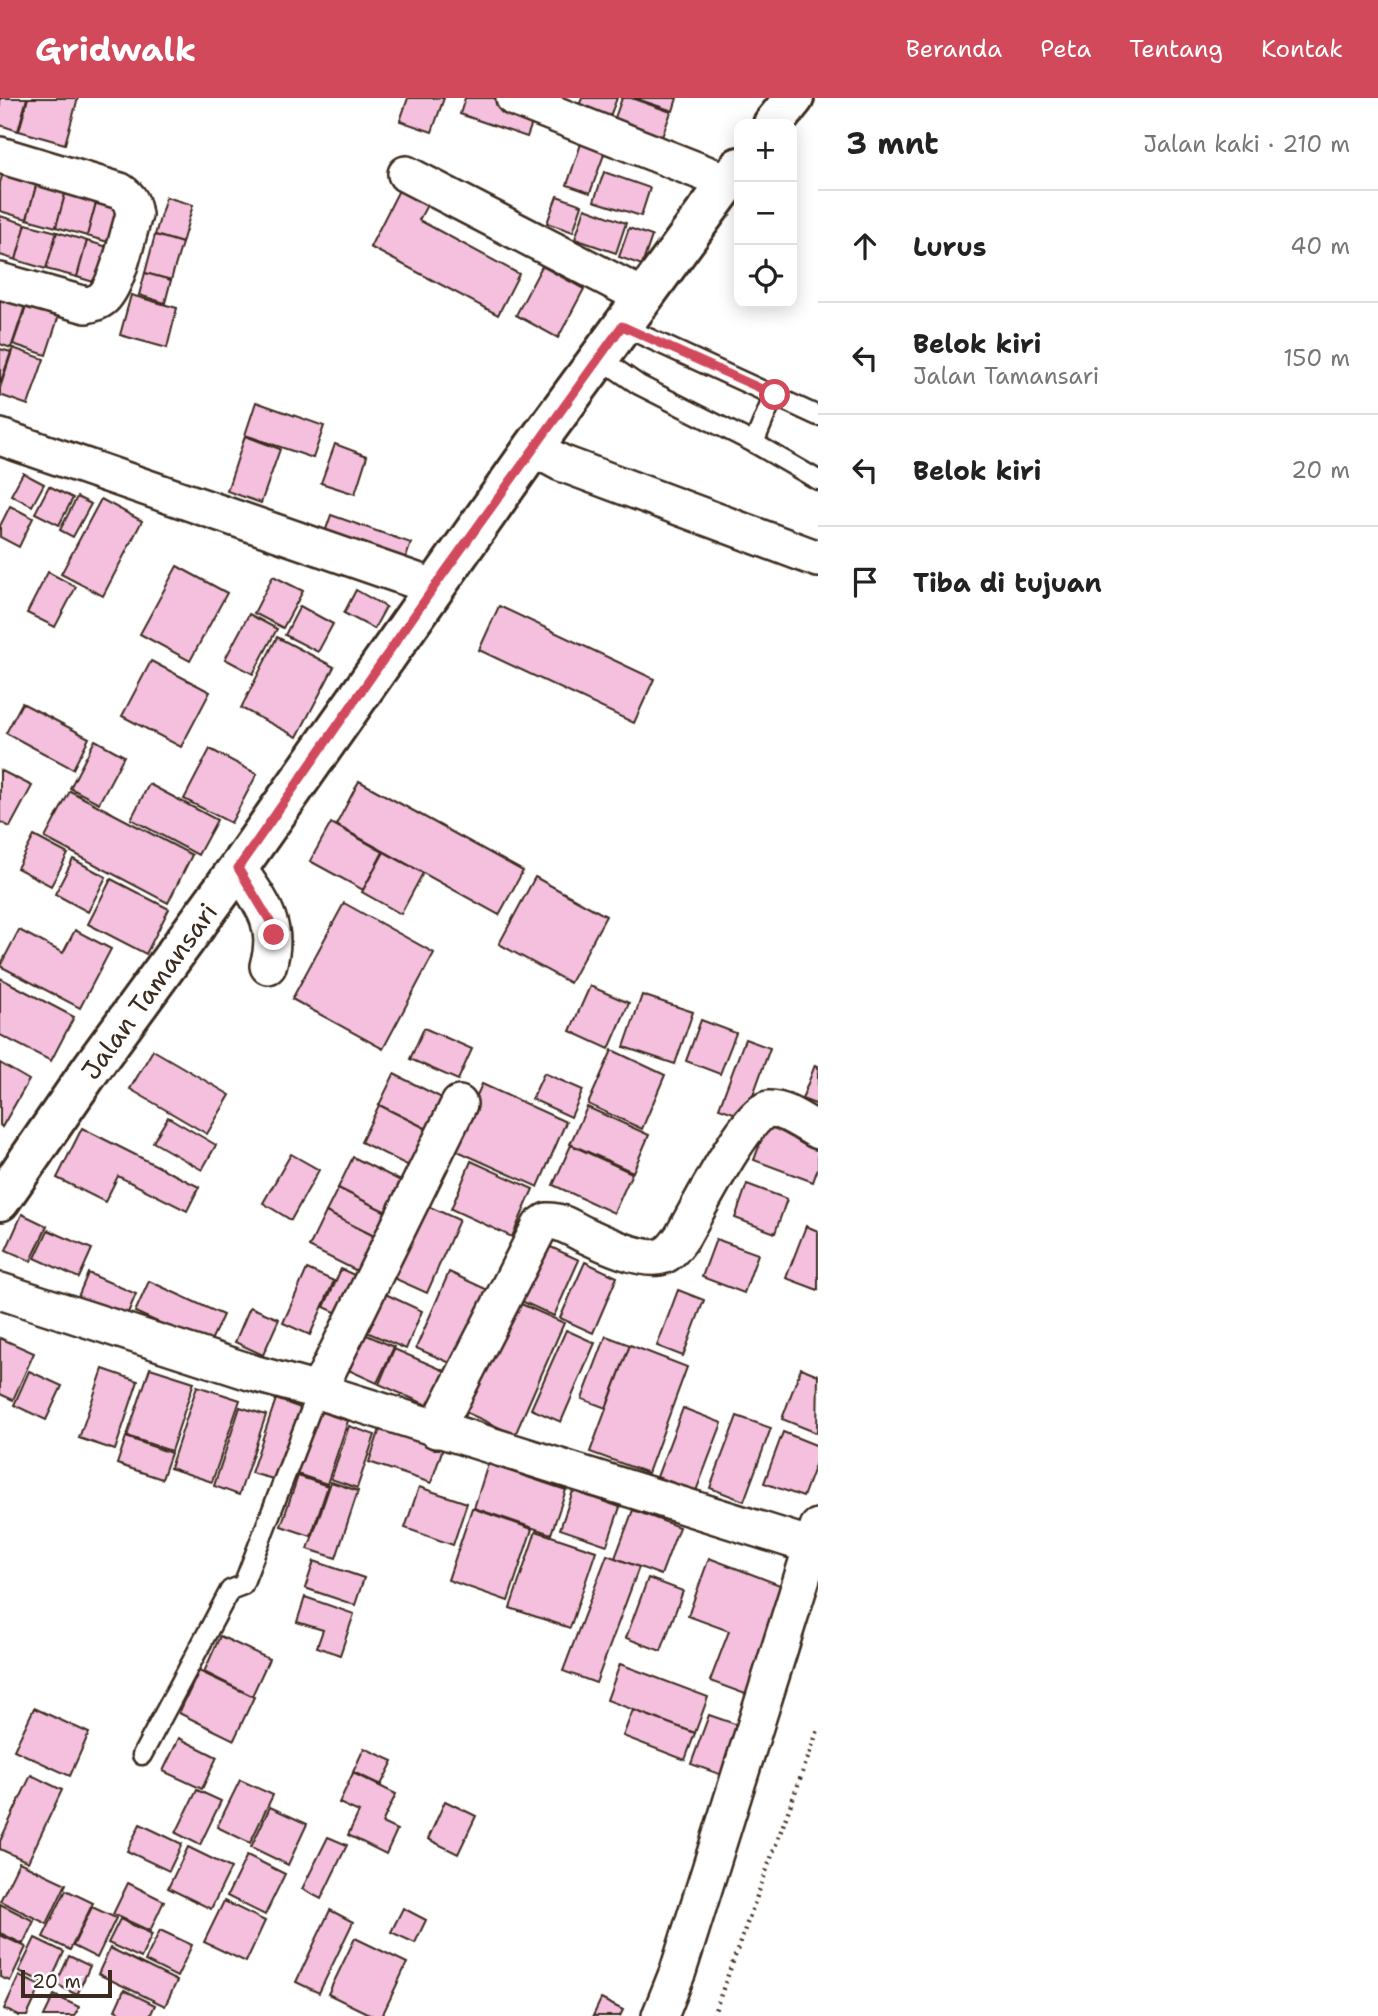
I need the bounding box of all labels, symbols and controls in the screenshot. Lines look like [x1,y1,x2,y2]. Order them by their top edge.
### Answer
text: Gridwalk [35,27,196,72]
text: Beranda [906,33,1002,65]
text: Peta [1040,33,1091,65]
text: Tentang [1129,33,1223,65]
text: Kontak [1261,33,1343,65]
map controls [734,119,797,308]
button: + [734,119,797,182]
text: 3 mnt [846,123,939,164]
text: Jalan kaki · 210 m [1143,129,1350,159]
button: − [734,182,797,245]
icon: ahead [846,227,884,265]
text: Lurus [913,229,986,264]
text: 40 m [1290,231,1350,261]
button: locate [734,245,797,308]
text: Belok kiri [913,326,1042,361]
icon: left [846,339,884,377]
text: 150 m [1283,343,1350,373]
text: Jalan Tamansari [913,361,1099,391]
route start [759,379,790,410]
icon: left [846,451,884,489]
text: Belok kiri [913,453,1042,488]
text: 20 m [1291,455,1350,485]
icon: arrive [846,563,884,601]
text: Tiba di tujuan [913,565,1102,600]
street label: Jalan Tamansari [73,896,225,1086]
route end [258,919,289,950]
scale bar [21,1967,112,1999]
text: 20 m [32,1969,81,1994]

